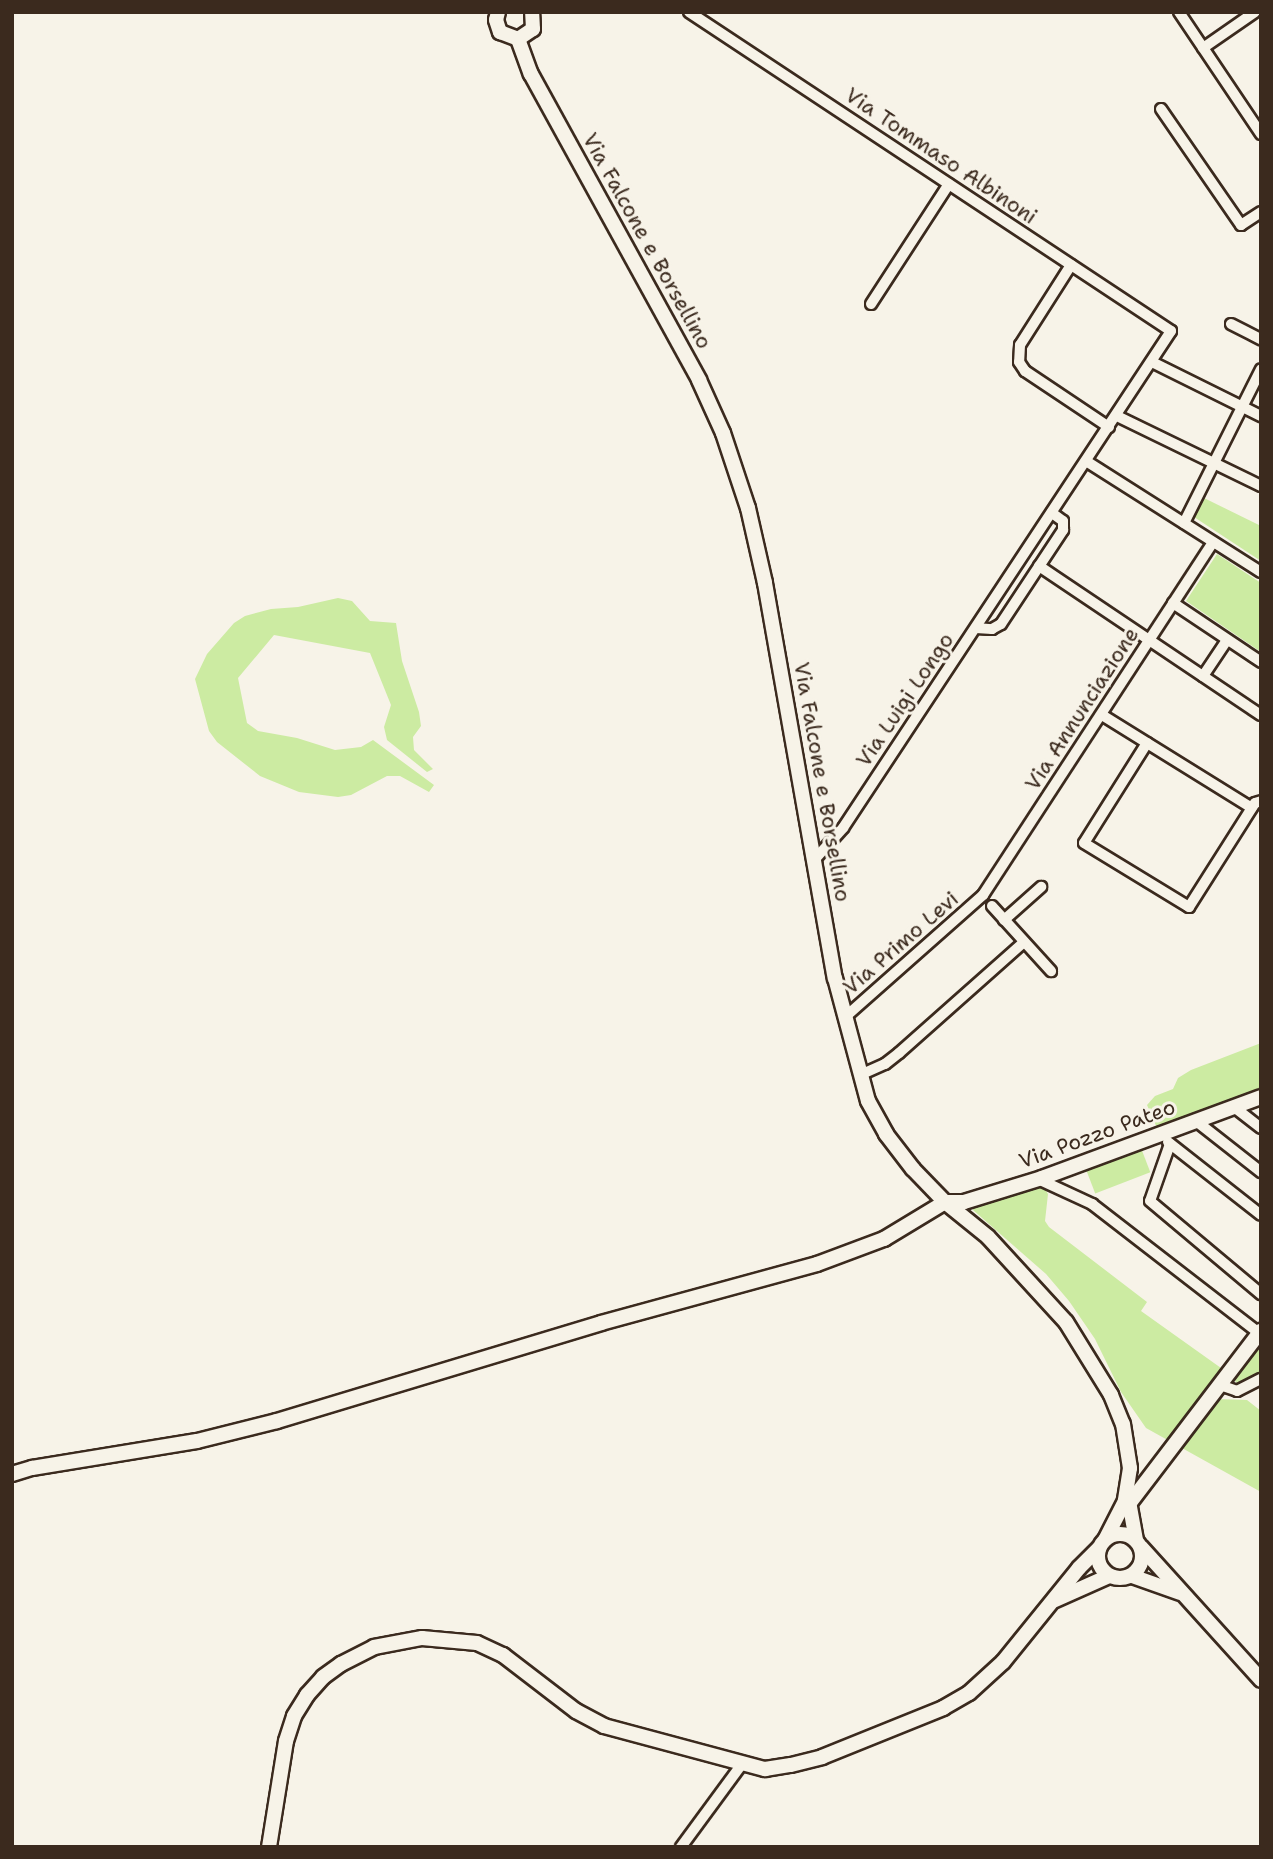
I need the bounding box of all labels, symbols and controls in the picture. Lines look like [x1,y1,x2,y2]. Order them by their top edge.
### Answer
street label: Via Tommaso Albinoni [840,82,1042,230]
street label: Via Falcone e Borsellino [577,129,717,353]
street label: Via Annunciazione [1020,623,1144,795]
street label: Via Luigi Longo [851,628,959,772]
street label: Via Falcone e Borsellino [789,660,855,904]
street label: Via Primo Levi [838,886,964,1000]
street label: Via Pozzo Pateo [1015,1094,1179,1174]

